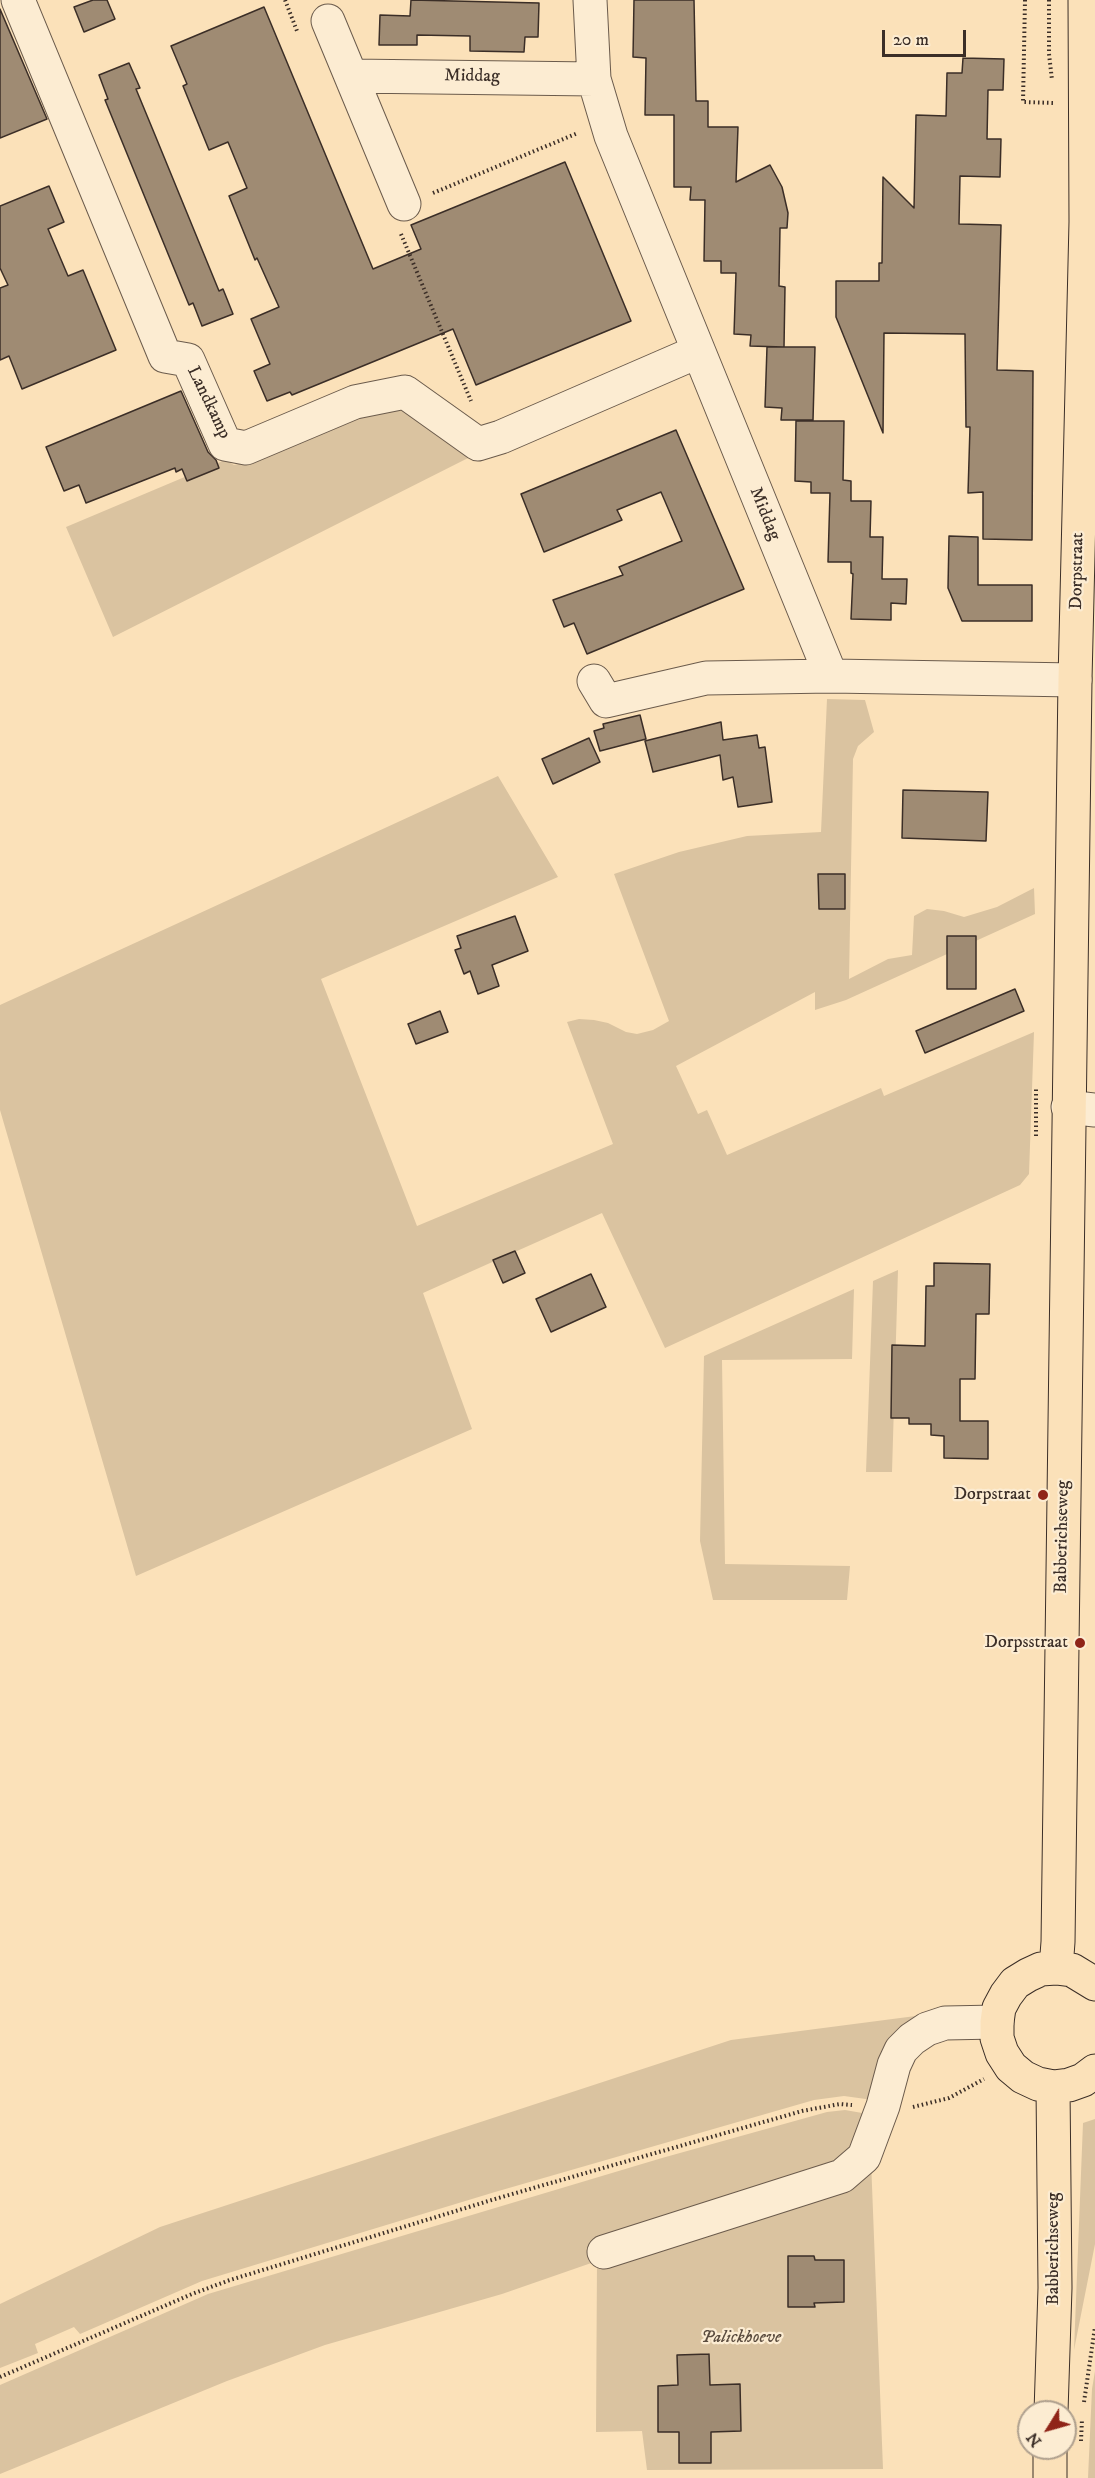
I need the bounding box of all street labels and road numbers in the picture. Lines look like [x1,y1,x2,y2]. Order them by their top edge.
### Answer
street label: Middag [444,66,500,88]
street label: Landkamp [181,363,235,443]
street label: Middag [744,484,784,544]
street label: Dorpstraat [1067,532,1089,610]
street label: Babberichseweg [1051,1480,1075,1594]
street label: Babberichseweg [1043,2192,1065,2306]

